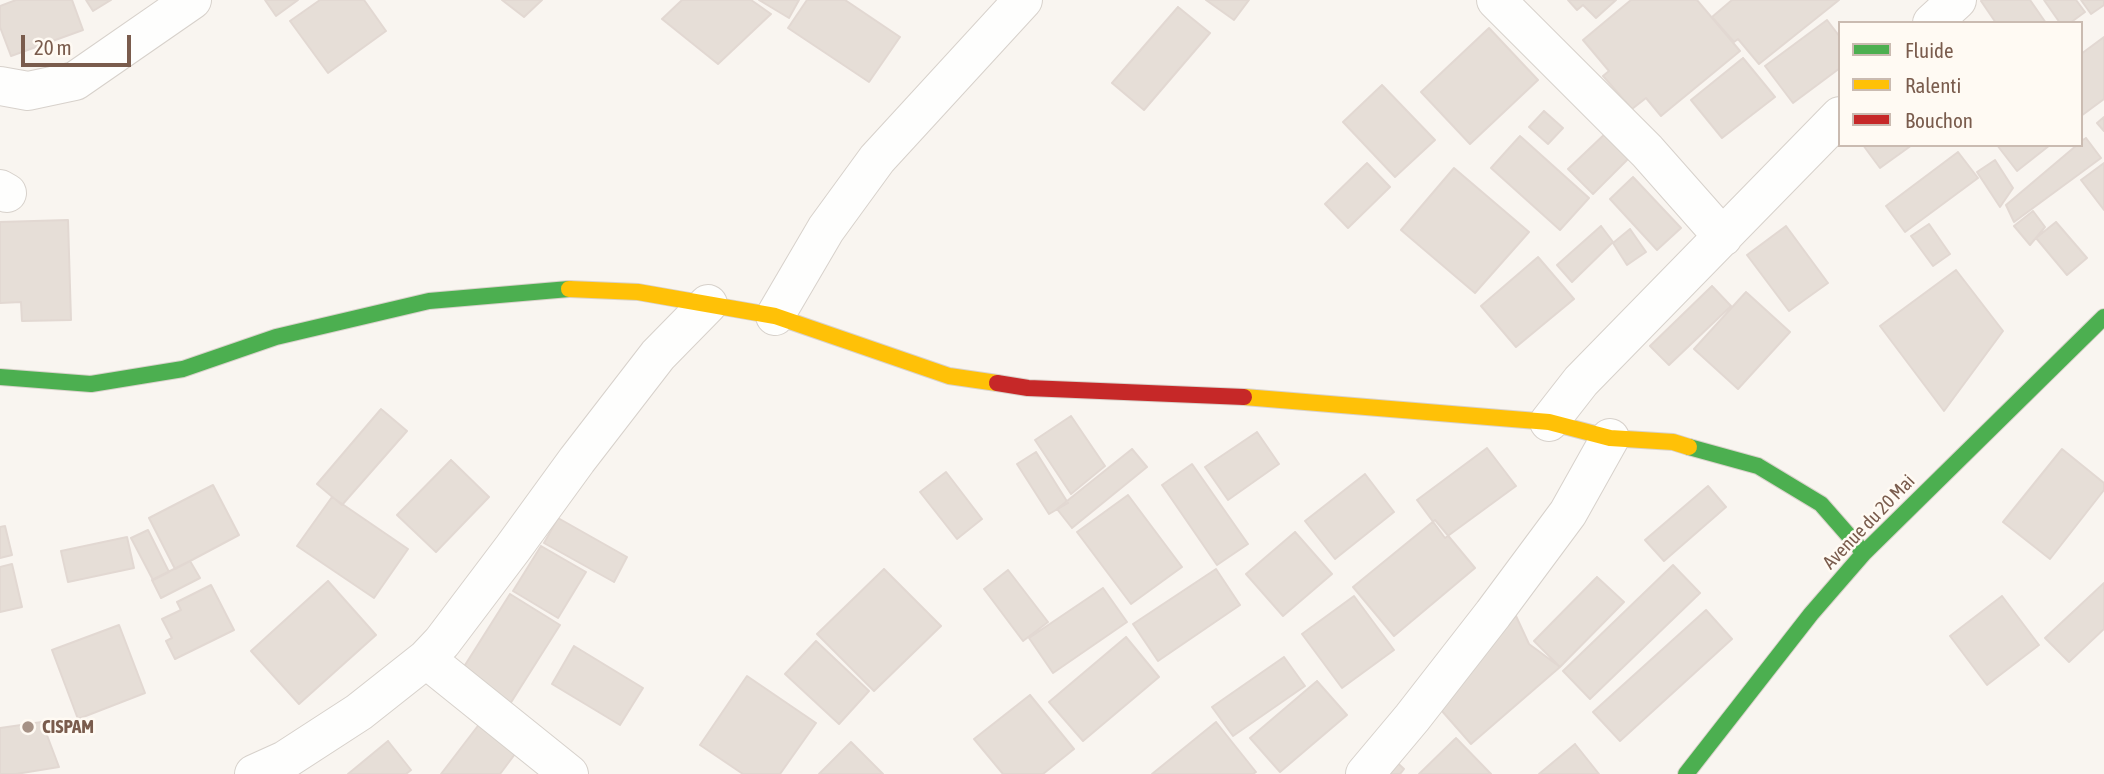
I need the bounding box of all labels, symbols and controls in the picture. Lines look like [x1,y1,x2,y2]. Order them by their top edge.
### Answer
scale bar [24,21,135,65]
legend [1838,21,2083,147]
text: 20 m [34,35,72,59]
text: Fluide [1905,38,1954,62]
text: Ralenti [1905,73,1961,97]
text: Bouchon [1905,108,1973,132]
street label: Avenue du 20 Mai [1818,470,1920,574]
place label: CISPAM [42,716,94,738]
marker: CISPAM [20,719,36,735]

